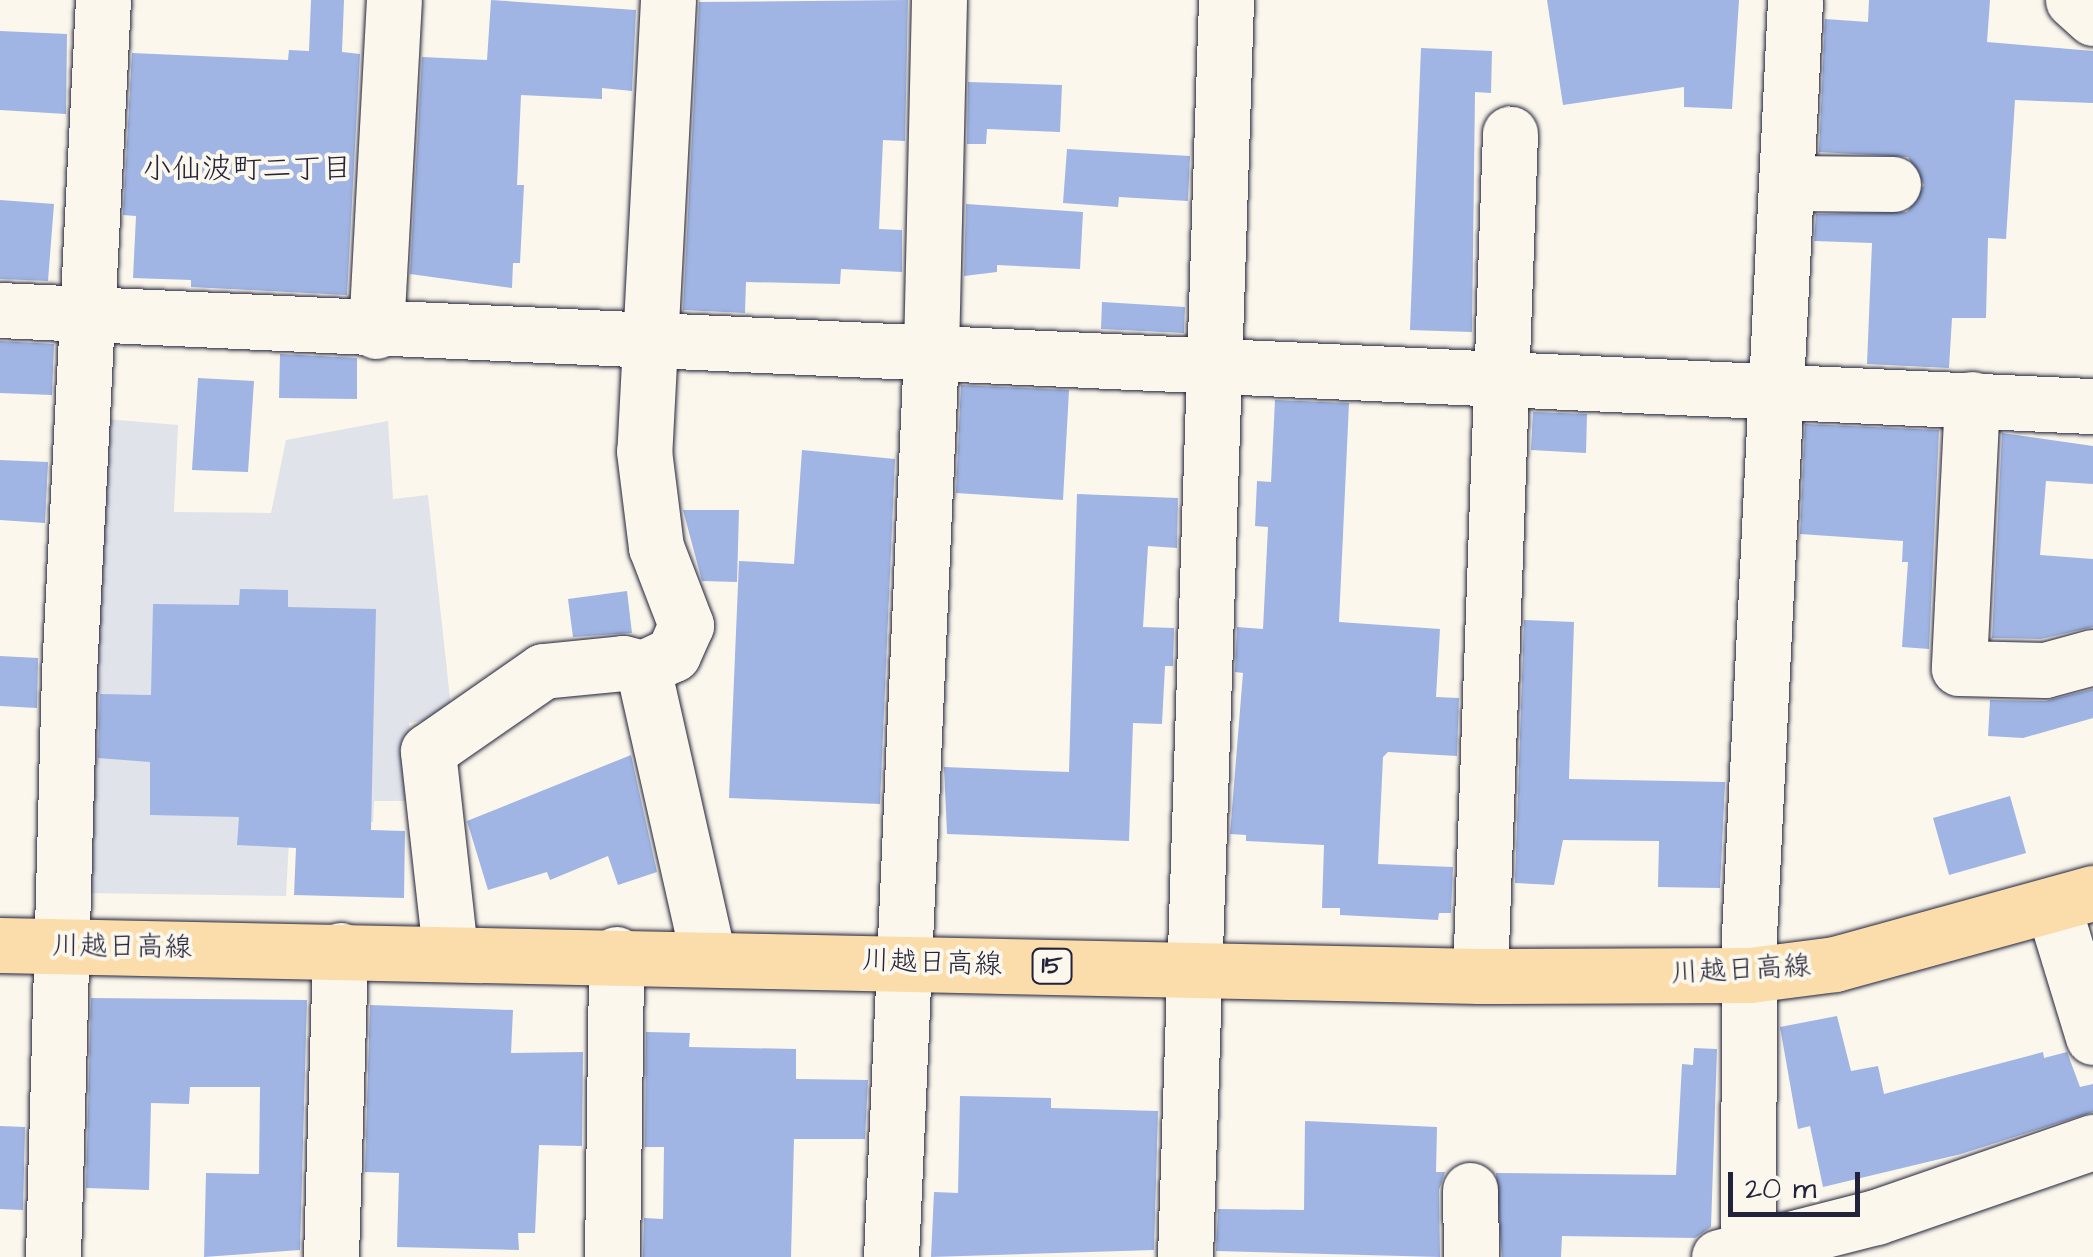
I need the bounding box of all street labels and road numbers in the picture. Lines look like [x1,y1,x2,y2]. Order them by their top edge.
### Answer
street label: 川越日高線 [52,929,192,965]
street label: 川越日高線 [861,944,1003,982]
road number: 15 [1030,946,1074,986]
street label: 川越日高線 [1670,950,1812,990]

